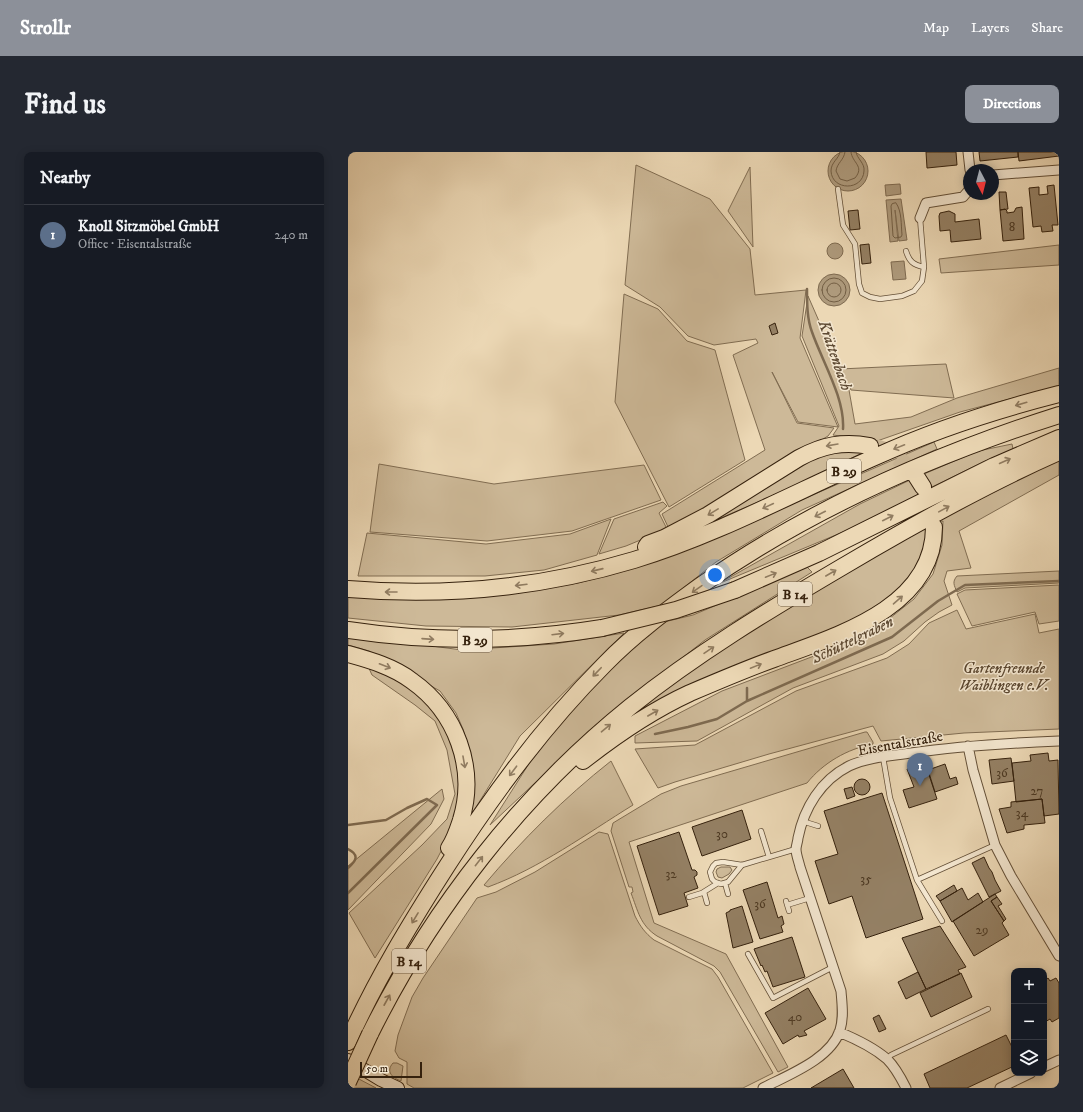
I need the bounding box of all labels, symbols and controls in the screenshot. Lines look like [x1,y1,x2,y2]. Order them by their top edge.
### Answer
text: Strollr [20,17,71,40]
text: Map [923,19,949,37]
text: Layers [971,19,1009,37]
text: Share [1031,19,1063,37]
button: Directions [965,85,1059,123]
text: Find us [24,87,106,122]
north arrow [963,164,999,200]
text: Nearby [40,167,90,189]
text: Knoll Sitzmöbel GmbH [78,217,219,236]
house number: 8 [1009,219,1015,235]
text: 1 [51,227,55,243]
text: 240 m [275,227,308,243]
text: Office · Eisentalstraße [78,236,192,252]
water label: Krättenbach [813,317,856,393]
one-way arrow [1015,400,1028,408]
one-way arrow [826,442,839,450]
one-way arrow [893,443,905,451]
one-way arrow [998,456,1010,464]
road number: B 29 [827,459,861,483]
one-way arrow [762,503,774,510]
one-way arrow [938,504,950,512]
one-way arrow [707,508,719,516]
one-way arrow [814,511,826,518]
one-way arrow [882,514,894,522]
your location [705,565,725,585]
one-way arrow [591,566,604,574]
one-way arrow [825,569,837,577]
one-way arrow [765,571,777,579]
one-way arrow [515,581,528,589]
road number: B 14 [778,582,812,606]
one-way arrow [692,585,703,593]
one-way arrow [385,588,398,596]
one-way arrow [893,595,903,604]
water label: Schüttelgraben [807,611,897,669]
road number: B 29 [458,628,492,652]
one-way arrow [551,631,564,638]
one-way arrow [421,635,434,642]
one-way arrow [703,646,714,654]
park label: Gartenfreunde Waiblingen e.V. [959,659,1050,695]
one-way arrow [749,662,761,670]
one-way arrow [378,663,390,671]
one-way arrow [592,667,602,677]
one-way arrow [647,709,659,717]
one-way arrow [600,724,611,733]
street label: Eisentalstraße [856,727,944,760]
pin: 1 [907,753,933,786]
one-way arrow [461,755,469,768]
one-way arrow [509,765,517,776]
house number: 36 [996,765,1009,781]
house number: 27 [1031,783,1044,799]
house number: 34 [1016,805,1029,821]
house number: 30 [716,826,728,842]
one-way arrow [475,856,483,867]
house number: 32 [665,866,677,882]
house number: 35 [860,871,872,887]
house number: 36 [754,896,767,912]
one-way arrow [411,912,419,923]
house number: 29 [976,922,988,938]
road number: B 14 [392,949,426,973]
map controls [1011,968,1047,1076]
button: + [1011,968,1047,1004]
one-way arrow [384,994,392,1006]
button: − [1011,1004,1047,1040]
house number: 40 [788,1009,802,1025]
button: layers [1011,1040,1047,1076]
scale bar [360,1060,422,1079]
text: 50 m [366,1062,388,1076]

